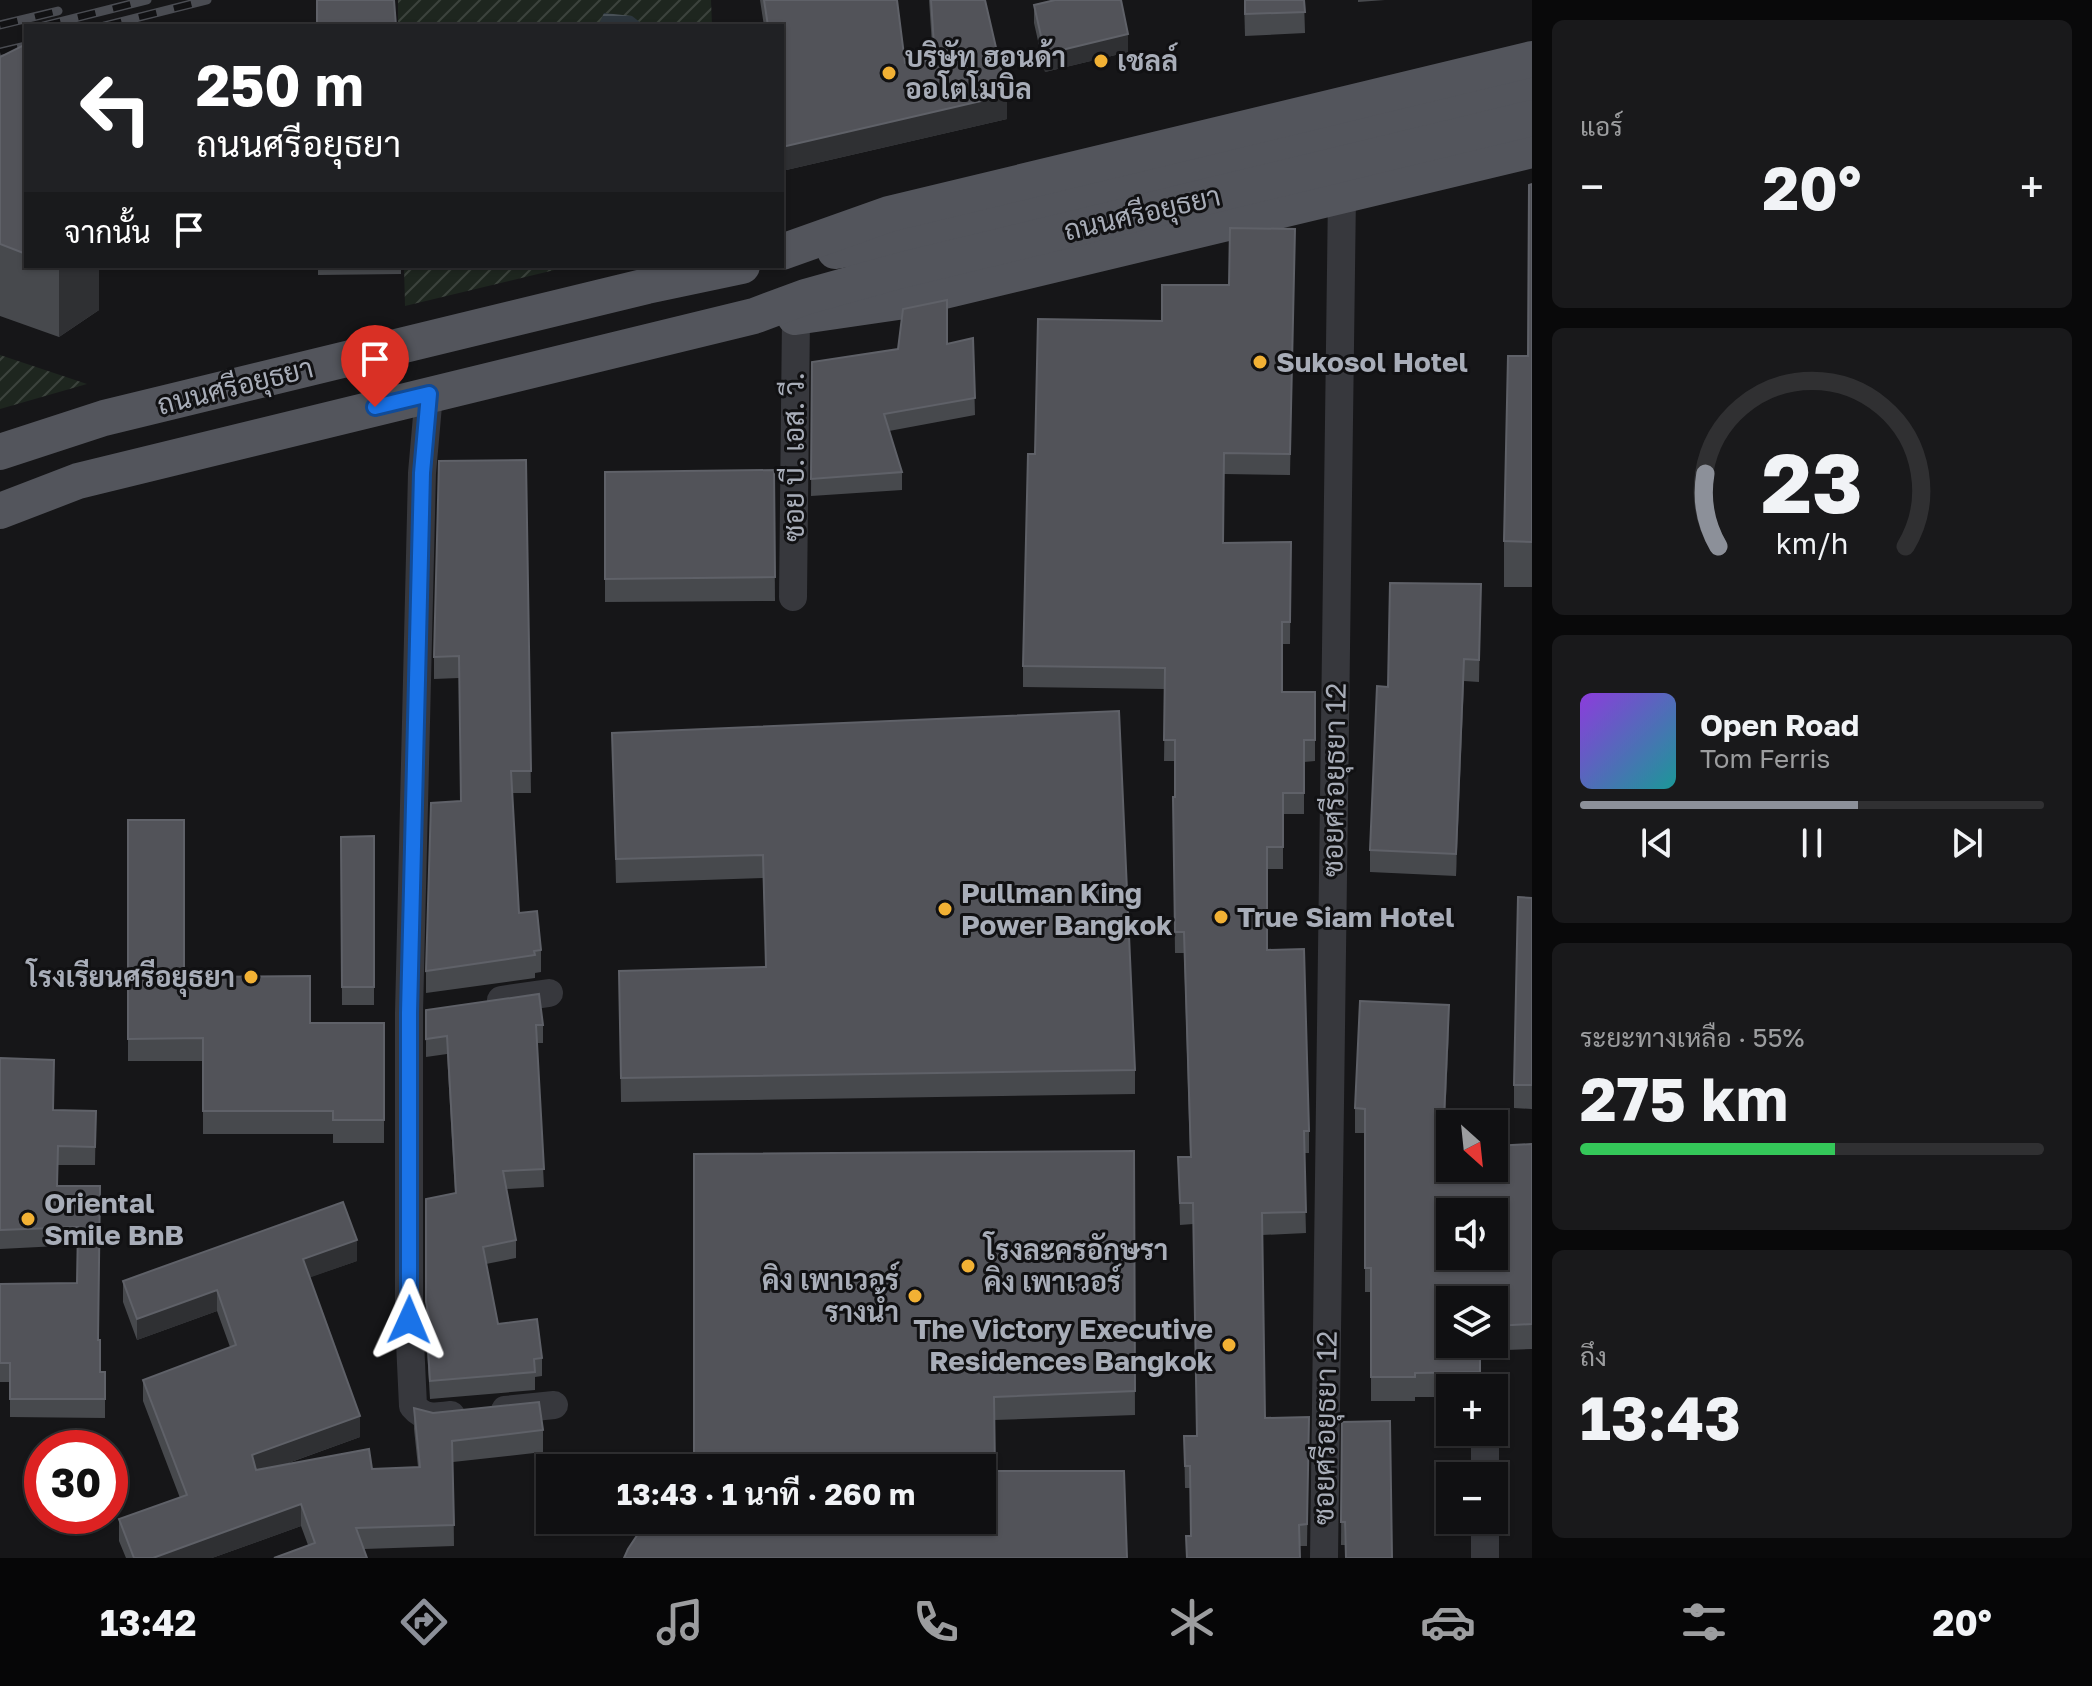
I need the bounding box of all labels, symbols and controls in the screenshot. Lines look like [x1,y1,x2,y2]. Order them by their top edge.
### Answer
place label: บริษัท ฮอนด้า ออโตโมบิล [905,38,1066,105]
place label: เชลล์ [1117,42,1179,77]
text: 250 m [196,51,364,118]
marker: เชลล์ [1092,52,1110,70]
icon: left [64,56,168,160]
marker: บริษัท ฮอนด้า ออโตโมบิล [880,64,898,82]
text: แอร์ [1580,111,1623,142]
text: ถนนศรีอยุธยา [196,122,401,165]
text: 20° [1763,151,1862,223]
text: − [1580,160,1604,213]
text: + [2020,160,2044,213]
street label: ถนนศรีอยุธยา [1060,178,1224,250]
icon: arrive [167,208,211,252]
text: จากนั้น [64,214,151,250]
pin [341,325,409,407]
icon: arrive [353,337,397,381]
place label: Sukosol Hotel [1276,345,1468,378]
street label: ถนนศรีอยุธยา [153,349,317,425]
marker: Sukosol Hotel [1251,353,1269,371]
street label: ซอย บี. เอส. วี. [776,372,810,542]
text: 23 [1761,431,1863,531]
text: km/h [1776,527,1848,561]
street label: ซอยศรีอยุธยา 12 [1314,683,1356,877]
text: Open Road [1700,707,1859,743]
text: Tom Ferris [1700,743,1830,774]
icon: previous [1635,821,1679,865]
icon: pause [1790,821,1834,865]
icon: next [1945,821,1989,865]
place label: Pullman King Power Bangkok [961,876,1173,941]
marker: Pullman King Power Bangkok [936,900,954,918]
place label: True Siam Hotel [1237,900,1454,933]
marker: True Siam Hotel [1212,908,1230,926]
place label: โรงเรียนศรีอยุธยา [25,958,235,997]
marker: โรงเรียนศรีอยุธยา [242,968,260,986]
text: ระยะทางเหลือ · 55% [1580,1022,1804,1053]
text: 275 km [1580,1062,1788,1134]
north arrow [1436,1110,1508,1182]
map controls [1436,1110,1508,1534]
place label: Oriental Smile BnB [44,1186,184,1251]
button: sound [1436,1198,1508,1270]
marker: Oriental Smile BnB [19,1210,37,1228]
place label: โรงละครอักษรา คิง เพาเวอร์ [982,1231,1168,1298]
marker: โรงละครอักษรา คิง เพาเวอร์ [959,1257,977,1275]
place label: คิง เพาเวอร์ รางน้ำ [762,1261,901,1328]
position arrow [367,1278,451,1362]
button: layers [1436,1286,1508,1358]
marker: คิง เพาเวอร์ รางน้ำ [906,1287,924,1305]
place label: The Victory Executive Residences Bangkok [913,1312,1213,1377]
street label: ซอยศรีอยุธยา 12 [1305,1331,1347,1525]
marker: The Victory Executive Residences Bangkok [1220,1336,1238,1354]
text: ถึง [1580,1341,1607,1372]
button: + [1436,1374,1508,1446]
text: 13:43 [1580,1381,1741,1453]
speed limit sign: 30 [24,1430,128,1534]
button: − [1436,1462,1508,1534]
text: 13:43 · 1 นาที · 260 m [617,1476,915,1512]
icon: directions [396,1594,452,1650]
icon: music [652,1594,708,1650]
icon: phone [908,1594,964,1650]
icon: climate [1164,1594,1220,1650]
icon: car [1420,1594,1476,1650]
icon: filters [1676,1594,1732,1650]
text: 13:42 [100,1601,196,1644]
text: 20° [1932,1601,1992,1644]

